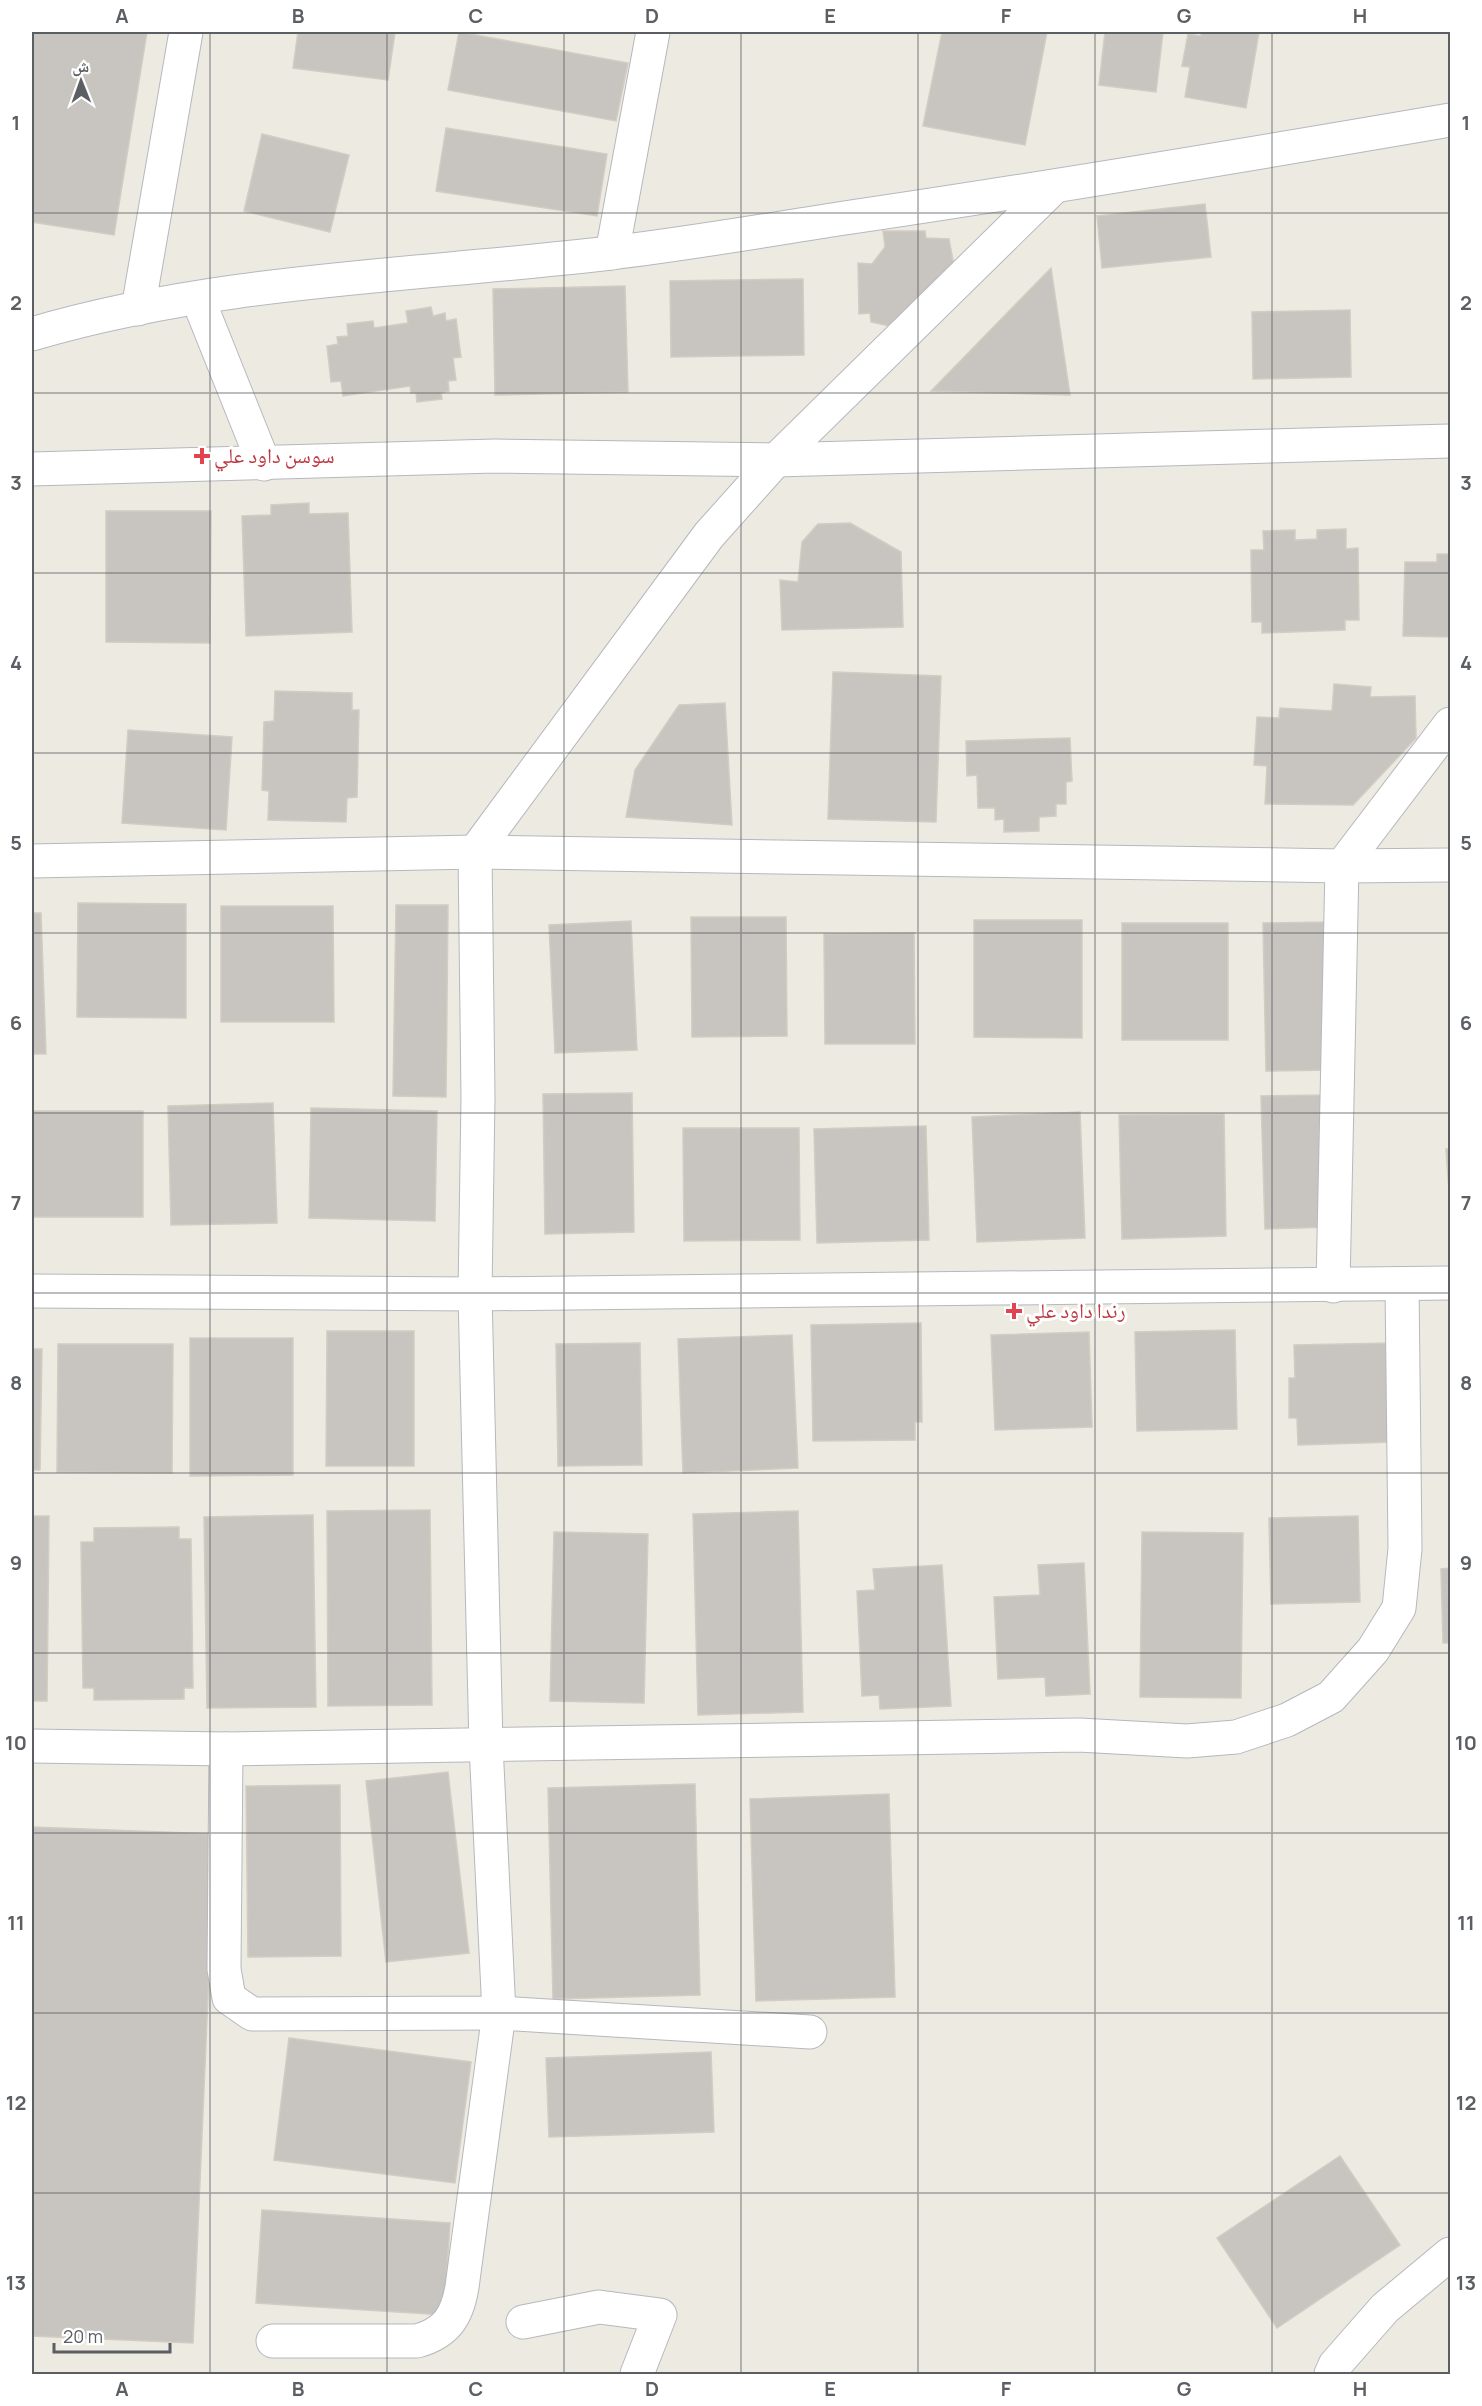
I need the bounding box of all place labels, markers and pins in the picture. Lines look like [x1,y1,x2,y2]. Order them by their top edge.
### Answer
place label: سوسن داود علي [214,441,335,472]
marker: سوسن داود علي [195,449,209,463]
place label: رندا داود علي [1026,1296,1126,1327]
marker: رندا داود علي [1007,1304,1021,1318]

